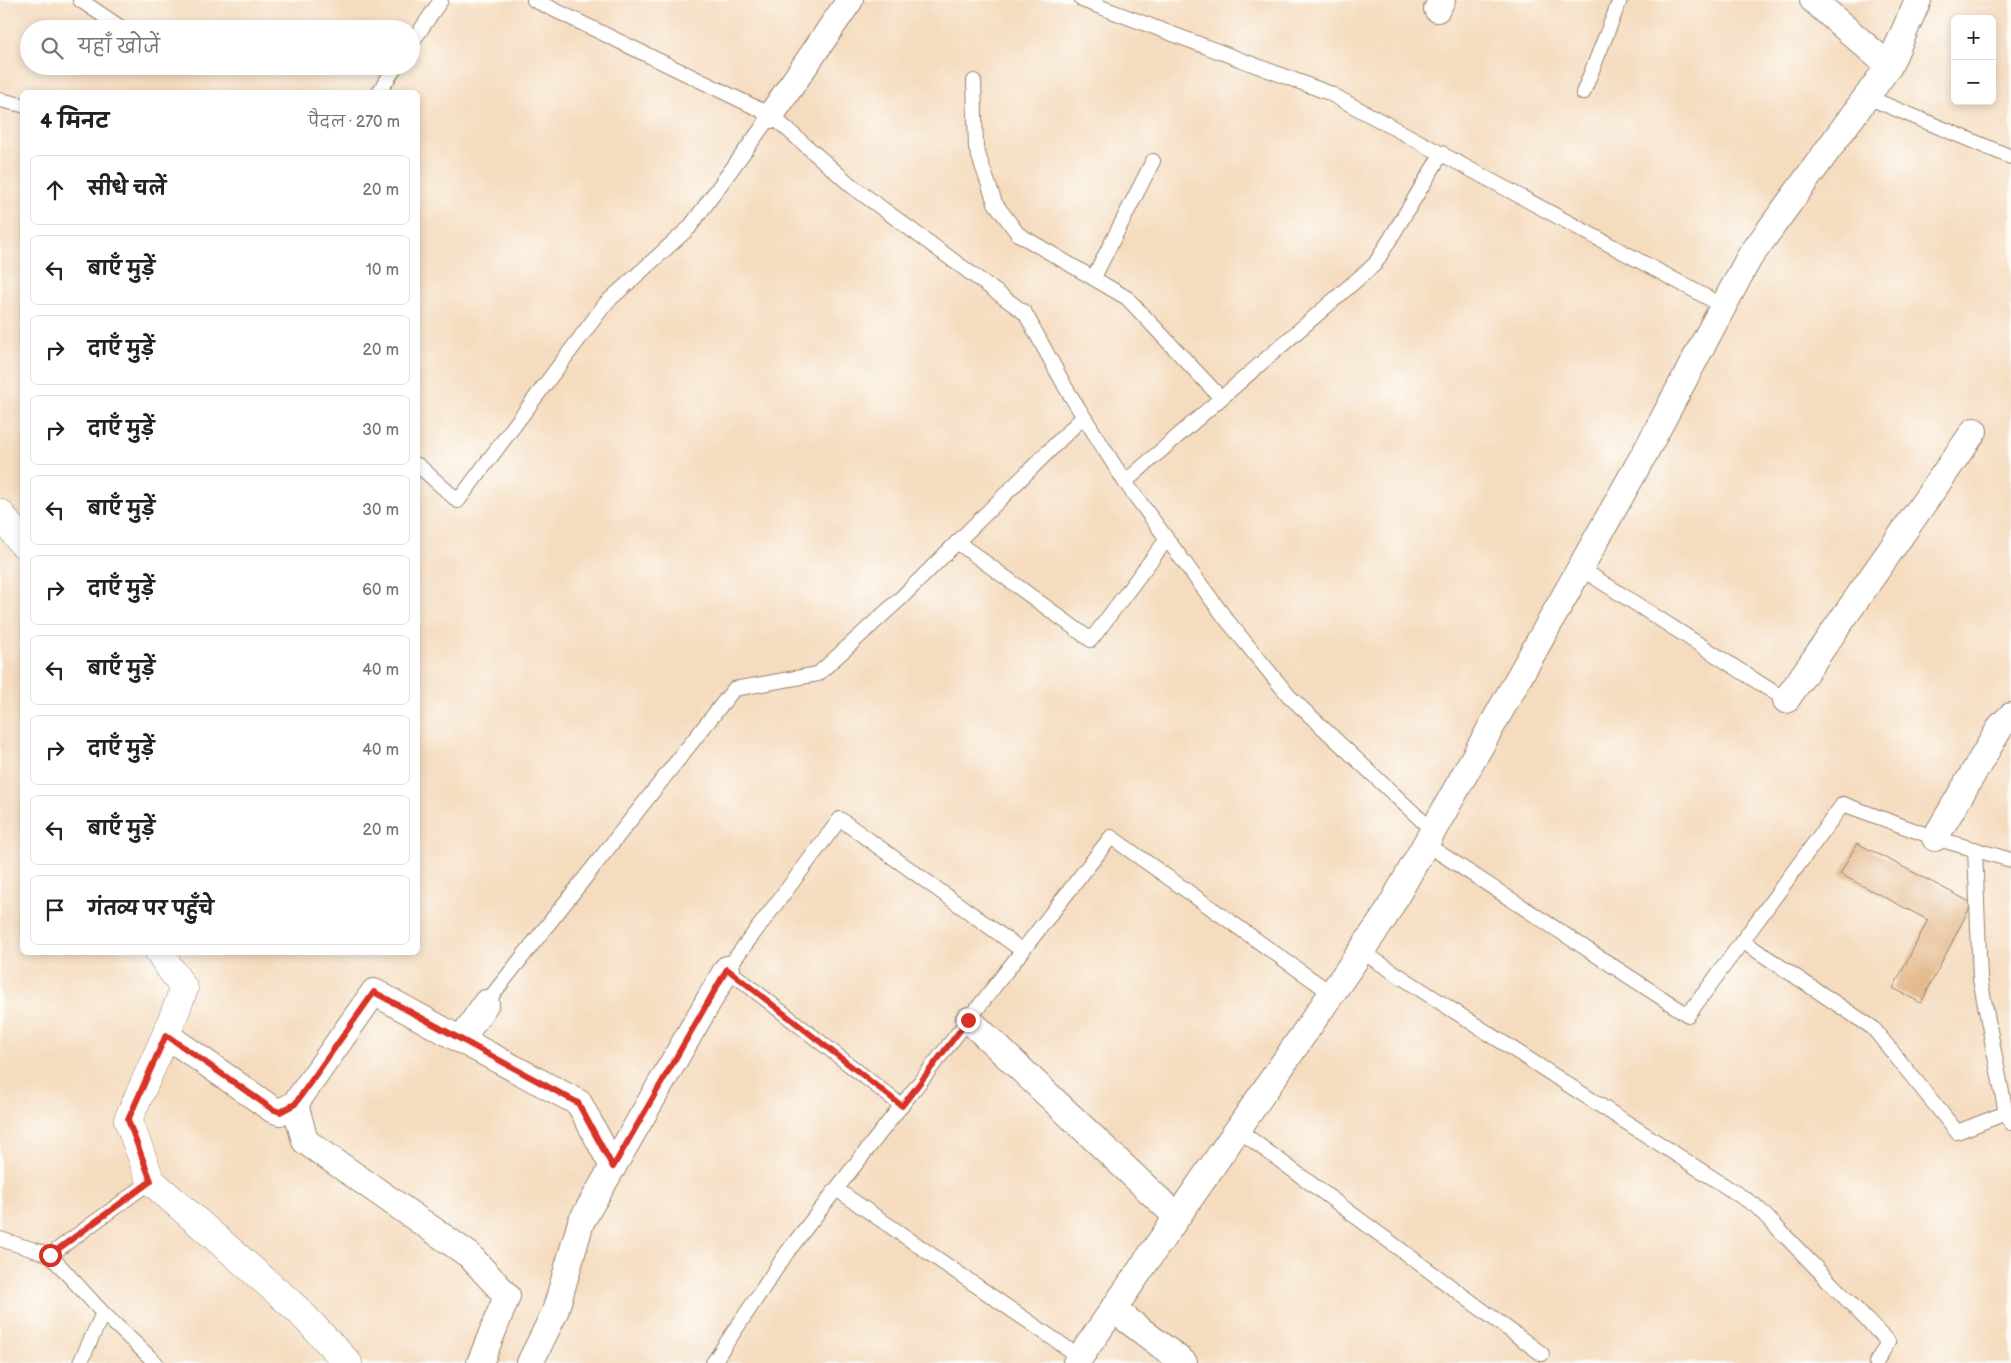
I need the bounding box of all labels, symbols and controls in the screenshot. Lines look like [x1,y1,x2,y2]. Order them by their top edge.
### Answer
map controls [1951,15,1996,105]
button: + [1951,15,1996,60]
search box [20,20,420,75]
icon: search [38,34,66,62]
text: यहाँ खोजें [78,36,160,59]
button: − [1951,60,1996,105]
text: 4 मिनट [40,109,109,134]
text: पैदल · 270 m [308,113,400,132]
icon: ahead [41,176,69,204]
text: सीधे चलें [88,178,166,201]
text: 20 m [363,181,399,200]
icon: left [41,256,69,284]
text: बाएँ मुड़ें [88,258,155,281]
text: 10 m [366,261,399,280]
icon: right [41,336,69,364]
text: दाएँ मुड़ें [88,338,154,361]
text: 20 m [363,341,399,360]
icon: right [41,416,69,444]
text: दाएँ मुड़ें [88,418,154,441]
text: 30 m [362,421,399,440]
icon: left [41,496,69,524]
text: बाएँ मुड़ें [88,498,155,521]
text: 30 m [362,501,399,520]
icon: right [41,576,69,604]
text: दाएँ मुड़ें [88,578,154,601]
text: 60 m [362,581,399,600]
icon: left [41,656,69,684]
text: बाएँ मुड़ें [88,658,155,681]
text: 40 m [362,661,399,680]
icon: right [41,736,69,764]
text: दाएँ मुड़ें [88,738,154,761]
text: 40 m [362,741,399,760]
icon: left [41,816,69,844]
text: बाएँ मुड़ें [88,818,155,841]
text: 20 m [363,821,399,840]
icon: arrive [41,896,69,924]
text: गंतव्य पर पहुँचे [88,898,214,921]
route end [957,1009,980,1032]
route start [39,1244,62,1267]

